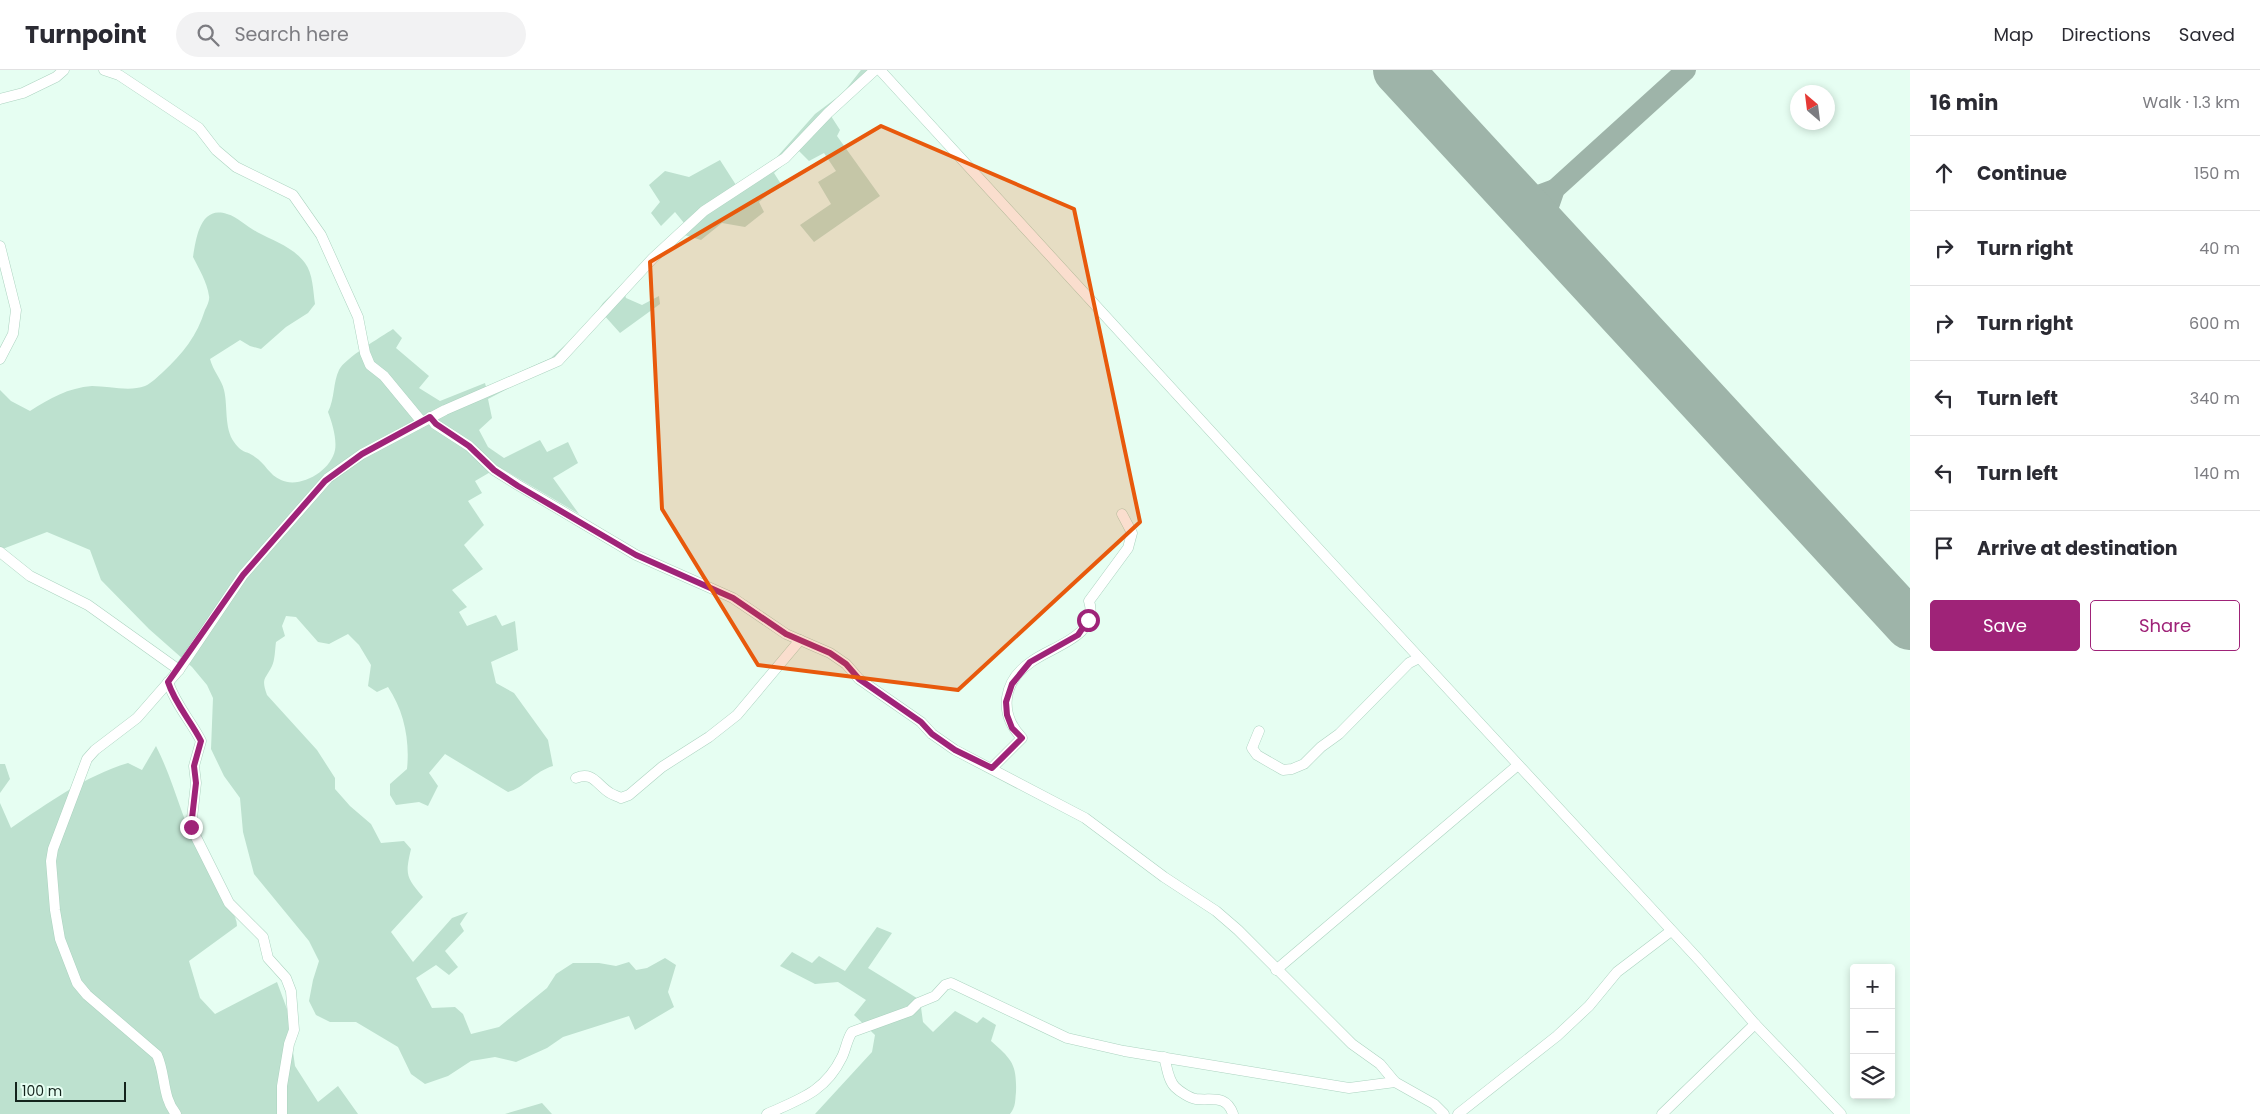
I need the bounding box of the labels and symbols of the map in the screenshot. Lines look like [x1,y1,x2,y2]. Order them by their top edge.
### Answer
north arrow [1790,85,1835,130]
route start [1077,609,1100,632]
route end [180,816,203,839]
scale bar [15,1079,126,1102]

